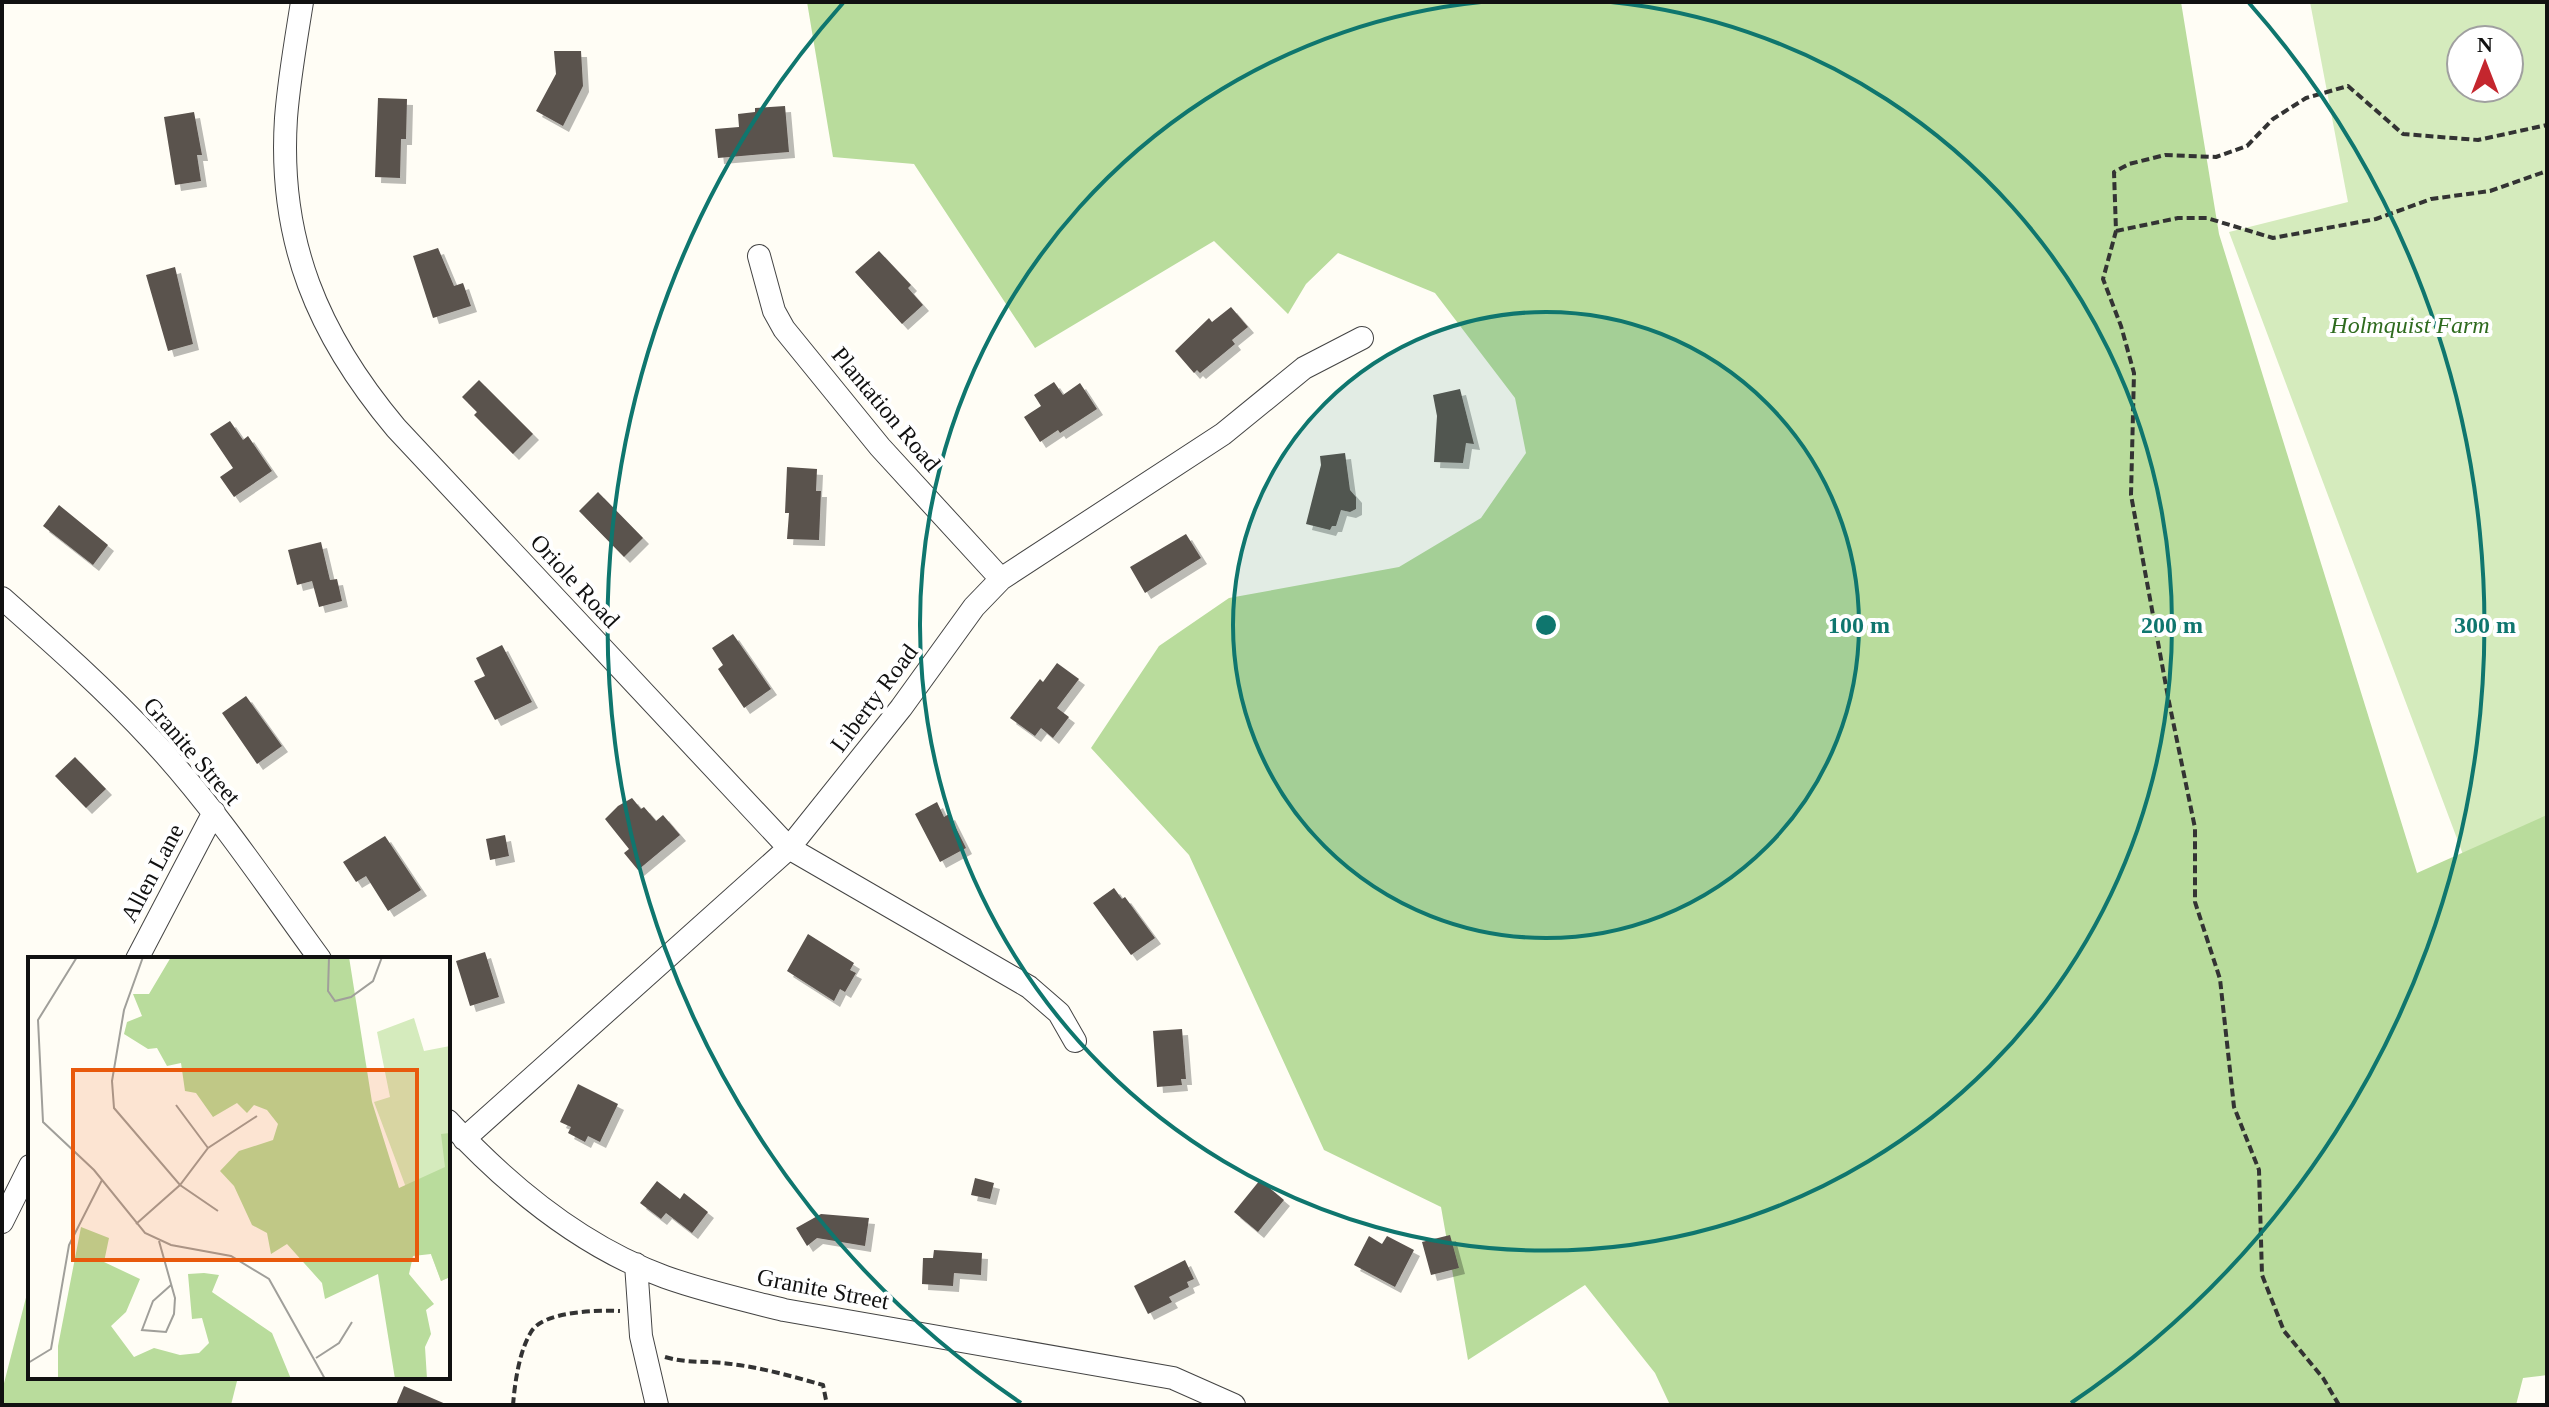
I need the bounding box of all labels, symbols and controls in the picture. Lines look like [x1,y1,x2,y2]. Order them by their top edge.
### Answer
north arrow [2445,24,2525,104]
text: N [2477,32,2493,57]
park label: Holmquist Farm [2329,312,2490,338]
street label: Plantation Road [827,342,945,476]
street label: Oriole Road [525,529,625,633]
centre of rings [1532,611,1560,639]
text: 100 m [1828,612,1890,638]
text: 200 m [2141,612,2203,638]
text: 300 m [2454,612,2516,638]
street label: Liberty Road [825,639,923,757]
street label: Granite Street [138,692,246,810]
street label: Allen Lane [115,820,189,926]
inset map [28,957,450,1379]
street label: Granite Street [755,1263,892,1315]

